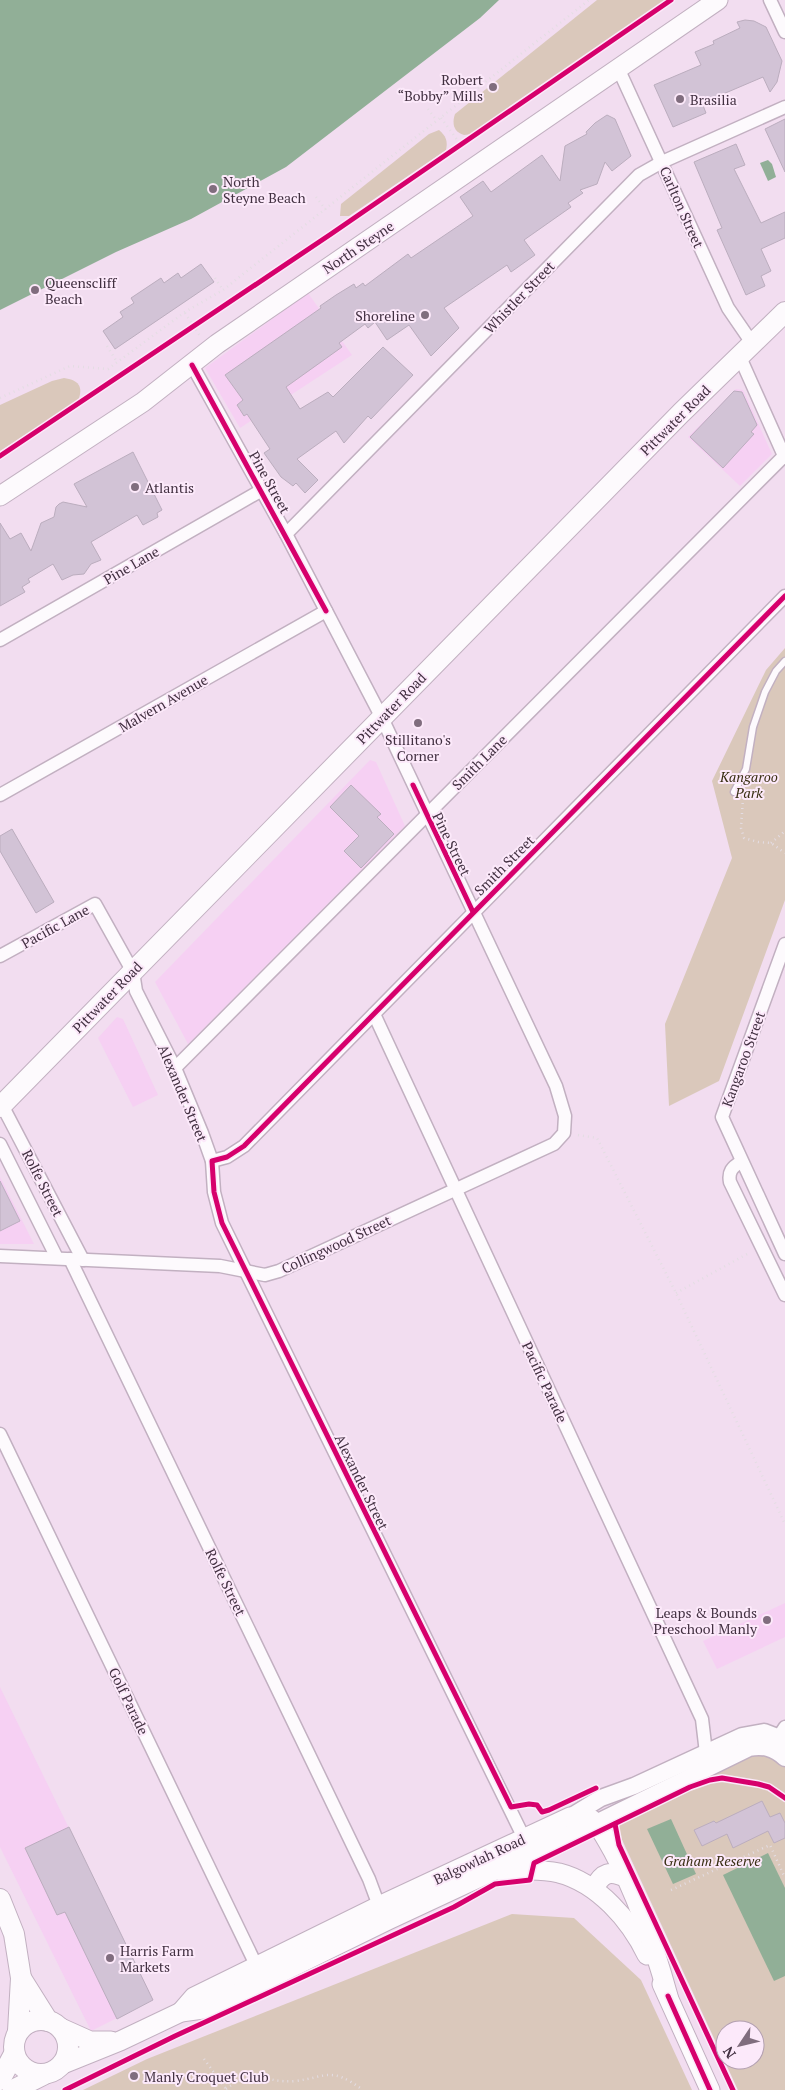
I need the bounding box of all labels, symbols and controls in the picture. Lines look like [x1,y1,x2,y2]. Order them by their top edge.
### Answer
place label: Robert “Bobby” Mills [398,70,484,105]
marker: Robert “Bobby” Mills [487,81,499,93]
place label: Brasilia [690,90,737,109]
marker: Brasilia [674,93,686,105]
street label: Carlton Street [655,163,709,252]
place label: North Steyne Beach [223,172,306,207]
marker: North Steyne Beach [207,183,219,195]
street label: North Steyne [319,216,397,278]
street label: Whistler Street [479,256,559,337]
place label: Queenscliff Beach [45,273,118,308]
marker: Queenscliff Beach [29,284,41,296]
place label: Shoreline [355,306,415,325]
marker: Shoreline [419,309,431,321]
street label: Pittwater Road [636,380,715,459]
street label: Pine Street [245,447,295,517]
place label: Atlantis [145,478,194,497]
marker: Atlantis [129,481,141,493]
street label: Pine Lane [100,541,162,589]
street label: Pittwater Road [352,668,430,748]
street label: Malvern Avenue [115,670,211,736]
marker: Stillitano's Corner [412,717,424,729]
place label: Stillitano's Corner [385,730,451,765]
street label: Smith Lane [447,730,511,794]
park label: Kangaroo Park [719,767,778,802]
street label: Pine Street [428,809,476,880]
street label: Smith Street [470,830,539,899]
street label: Pacific Lane [18,900,92,952]
street label: Pittwater Road [68,957,146,1037]
street label: Kangaroo Street [717,1008,769,1109]
street label: Alexander Street [154,1041,212,1145]
street label: Rolfe Street [18,1146,68,1221]
street label: Collingwood Street [278,1210,395,1278]
street label: Pacific Parade [518,1339,572,1425]
street label: Alexander Street [331,1431,394,1534]
street label: Rolfe Street [201,1545,251,1620]
place label: Leaps & Bounds Preschool Manly [654,1603,758,1638]
marker: Leaps & Bounds Preschool Manly [761,1614,773,1626]
street label: Golf Parade [105,1664,153,1738]
street label: Balgowlah Road [430,1829,528,1889]
park label: Graham Reserve [663,1851,761,1870]
place label: Harris Farm Markets [120,1941,194,1976]
marker: Harris Farm Markets [104,1952,116,1964]
north arrow [715,2020,765,2070]
text: N [718,2043,740,2063]
place label: Manly Croquet Club [144,2067,269,2086]
marker: Manly Croquet Club [128,2070,140,2082]

